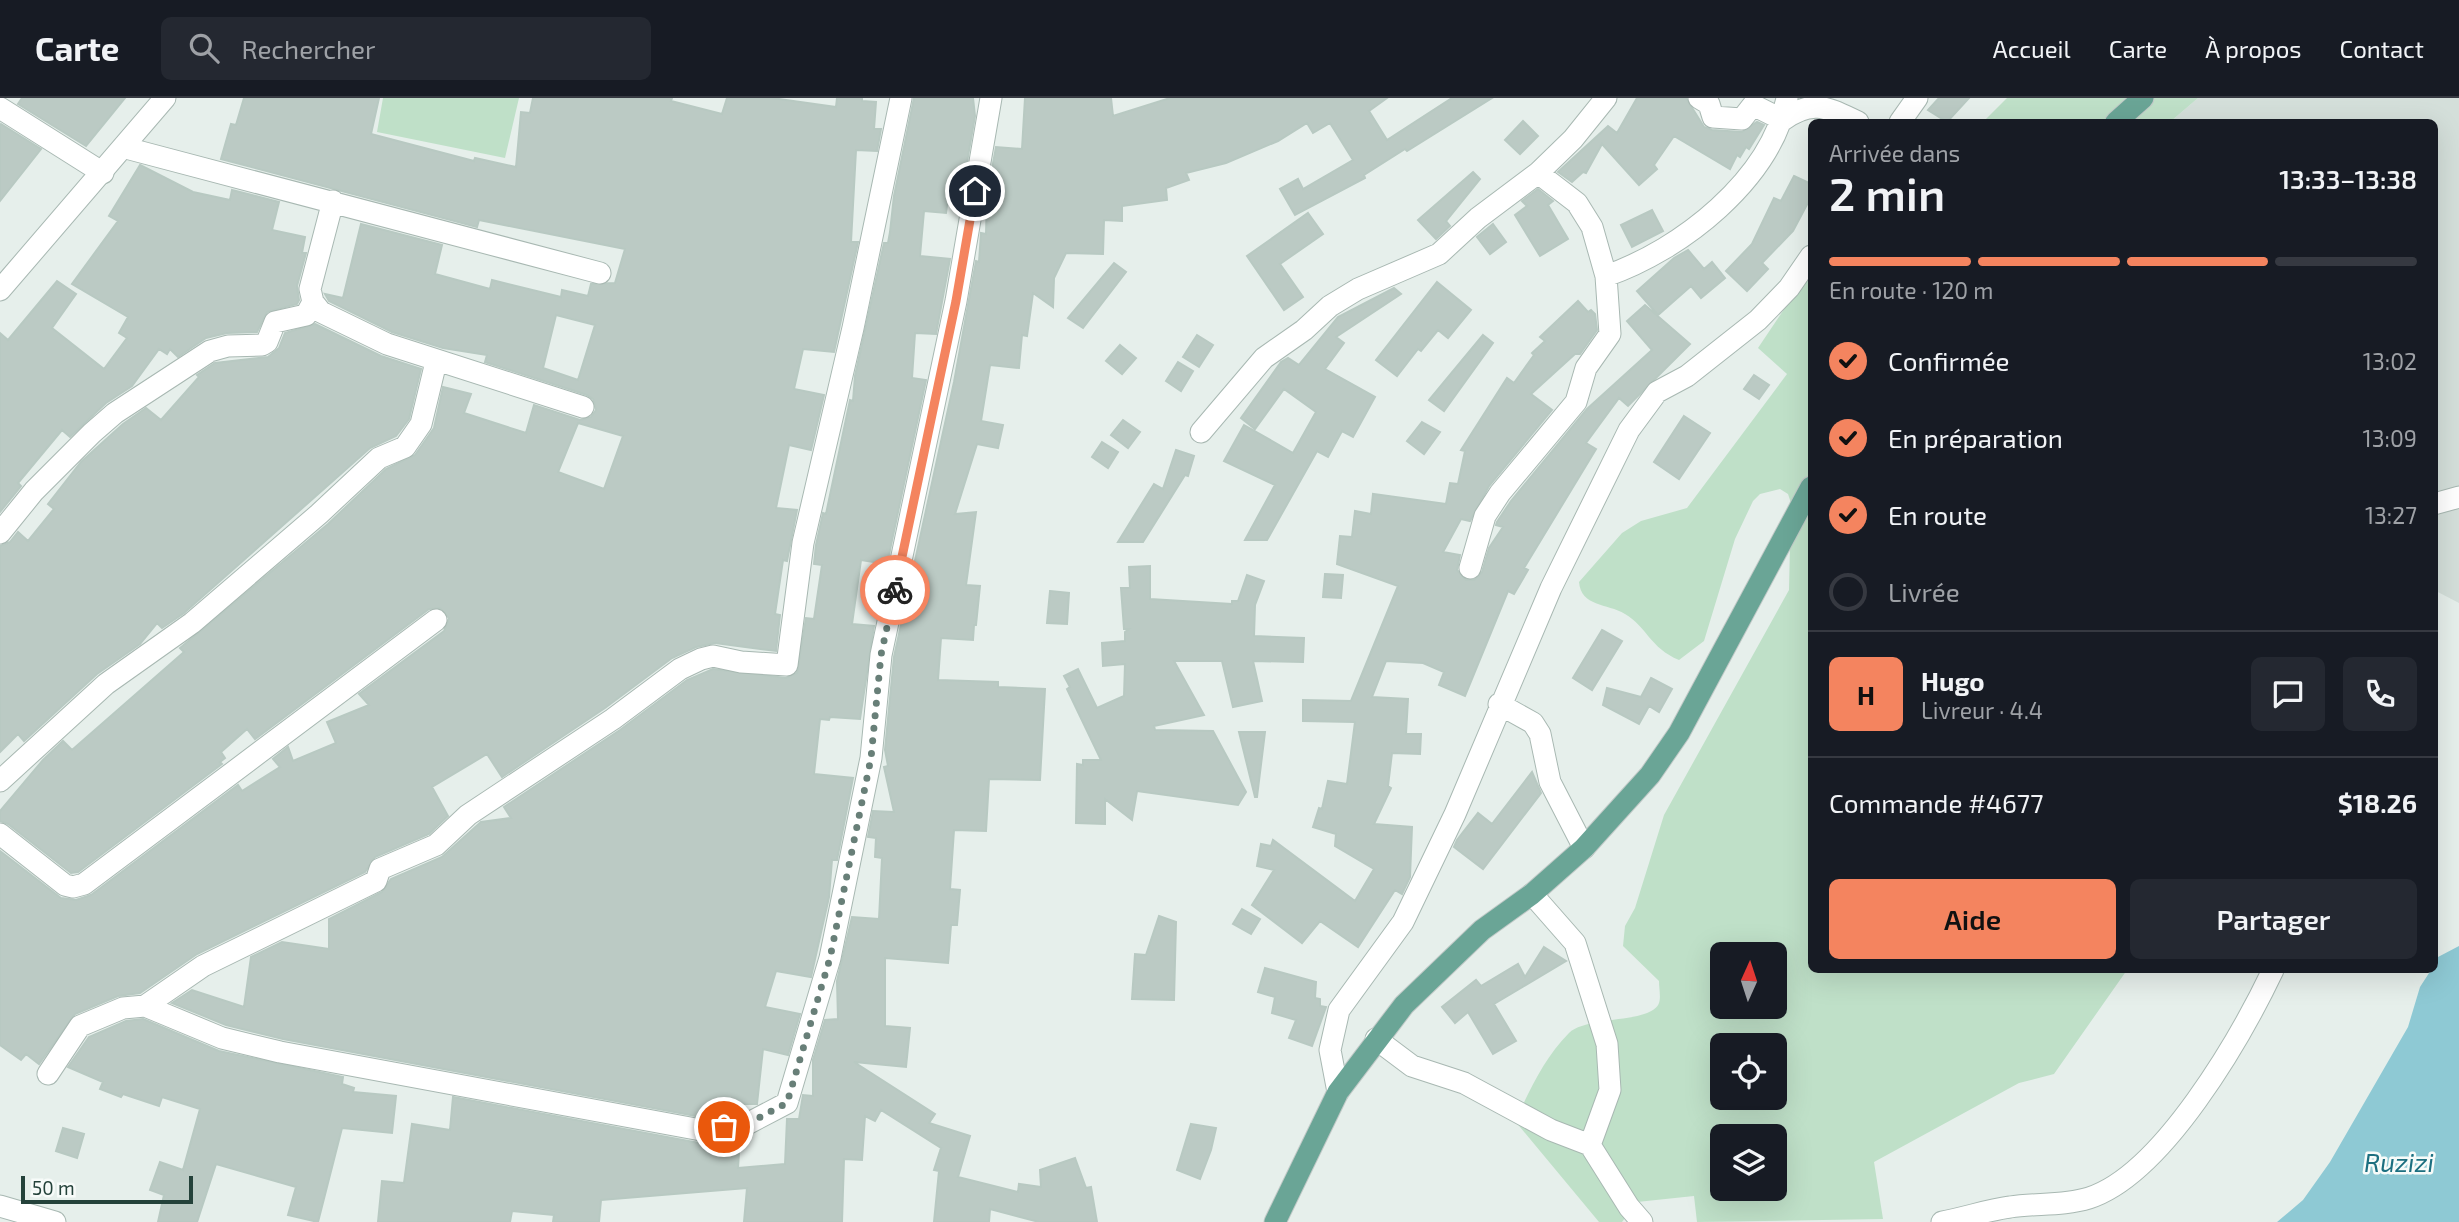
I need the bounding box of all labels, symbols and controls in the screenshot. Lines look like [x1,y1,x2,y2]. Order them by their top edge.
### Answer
search box [161,17,651,80]
text: Carte [35,28,119,68]
icon: search [185,29,223,67]
text: Rechercher [241,33,375,64]
text: Accueil [1993,34,2071,63]
text: Carte [2109,34,2167,63]
text: À propos [2205,34,2302,63]
text: Contact [2340,34,2424,63]
text: Arrivée dans [1829,139,1960,167]
pin [945,161,1005,221]
text: 13:33–13:38 [2279,163,2417,194]
text: 2 min [1829,165,1945,220]
icon: home [956,172,994,210]
text: En route · 120 m [1829,276,1994,304]
icon: check [1829,342,1867,380]
text: Confirmée [1888,345,2010,376]
text: 13:02 [2363,347,2417,375]
icon: check [1829,419,1867,457]
text: En préparation [1888,422,2063,453]
text: 13:09 [2363,424,2417,452]
icon: check [1829,496,1867,534]
text: En route [1888,499,1987,530]
text: 13:27 [2365,501,2417,529]
courier [860,555,930,625]
icon: bike [876,571,914,609]
text: Livrée [1888,576,1960,607]
button: chat [2251,657,2325,731]
button: phone [2343,657,2417,731]
text: Hugo [1921,665,1985,696]
text: H [1857,679,1875,710]
text: Livreur · 4.4 [1921,696,2043,724]
text: Commande #4677 [1829,787,2043,818]
text: $18.26 [2338,787,2417,818]
button: Aide [1829,879,2116,959]
button: Partager [2130,879,2417,959]
north arrow [1710,942,1787,1018]
map controls [1710,942,1787,1201]
button: locate [1710,1033,1787,1110]
pin [694,1097,754,1157]
icon: bag [705,1108,743,1146]
button: layers [1710,1124,1787,1201]
water label: Ruzizi [2364,1146,2434,1177]
scale bar [21,1173,192,1205]
text: 50 m [32,1176,75,1199]

